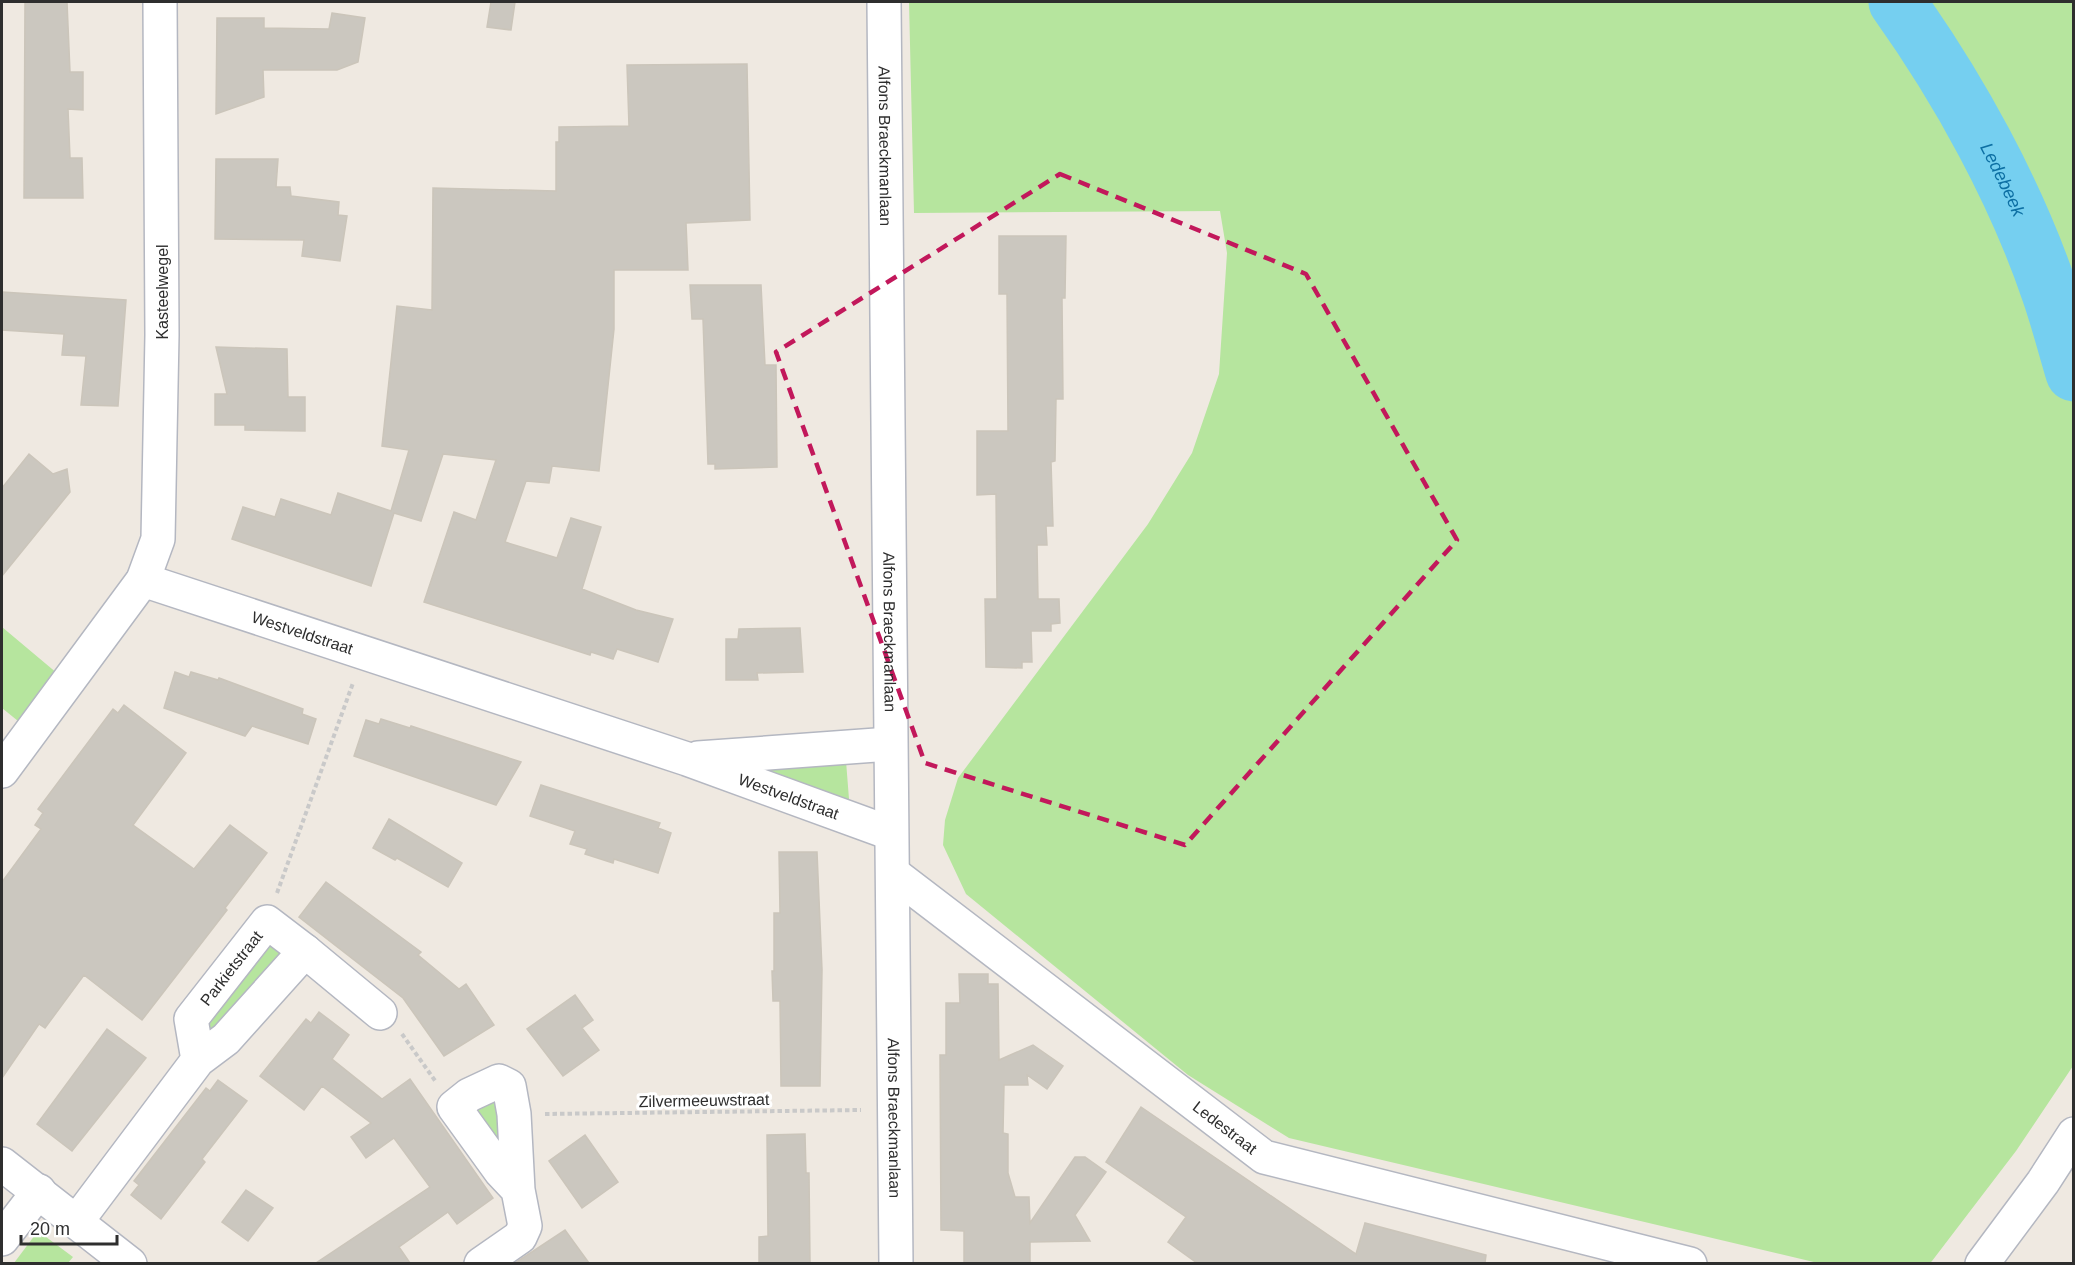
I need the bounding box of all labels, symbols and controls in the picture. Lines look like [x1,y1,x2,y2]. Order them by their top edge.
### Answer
street label: Alfons Braeckmanlaan [876,66,894,226]
water label: Ledebeek [1976,140,2029,220]
street label: Kasteelwegel [154,244,171,340]
street label: Alfons Braeckmanlaan [880,552,899,712]
street label: Westveldstraat [250,608,356,658]
street label: Westveldstraat [736,770,842,823]
street label: Parkietstraat [197,927,266,1009]
street label: Alfons Braeckmanlaan [885,1038,903,1198]
street label: Zilvermeeuwstraat [639,1091,770,1110]
street label: Ledestraat [1190,1098,1261,1158]
scale bar [21,1208,117,1246]
text: 20 m [30,1219,70,1239]

